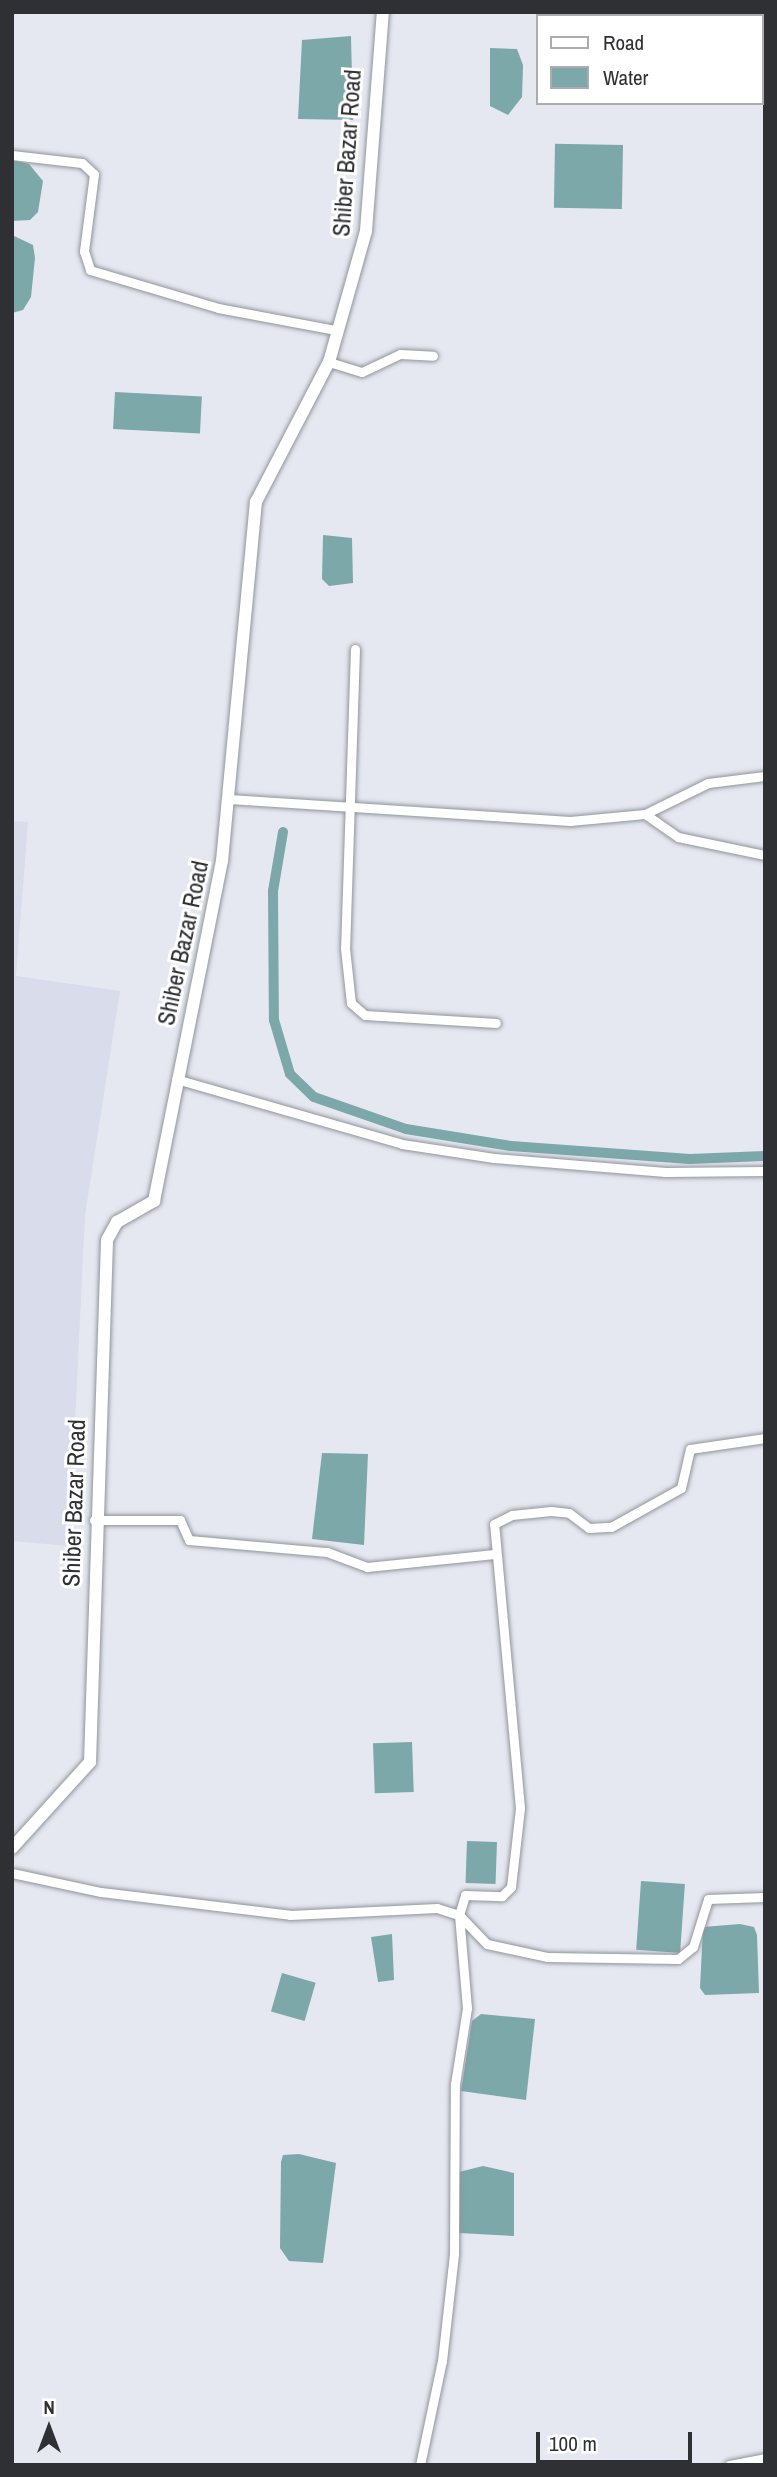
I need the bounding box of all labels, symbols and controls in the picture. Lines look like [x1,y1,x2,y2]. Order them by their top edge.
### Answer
legend [536,14,763,105]
text: Road [603,28,644,57]
text: Water [603,63,648,92]
street label: Shiber Bazar Road [327,69,367,237]
street label: Shiber Bazar Road [152,858,214,1028]
street label: Shiber Bazar Road [57,1419,91,1587]
north arrow [14,2393,84,2463]
text: N [43,2394,55,2420]
scale bar [539,2418,695,2462]
text: 100 m [549,2429,597,2458]

